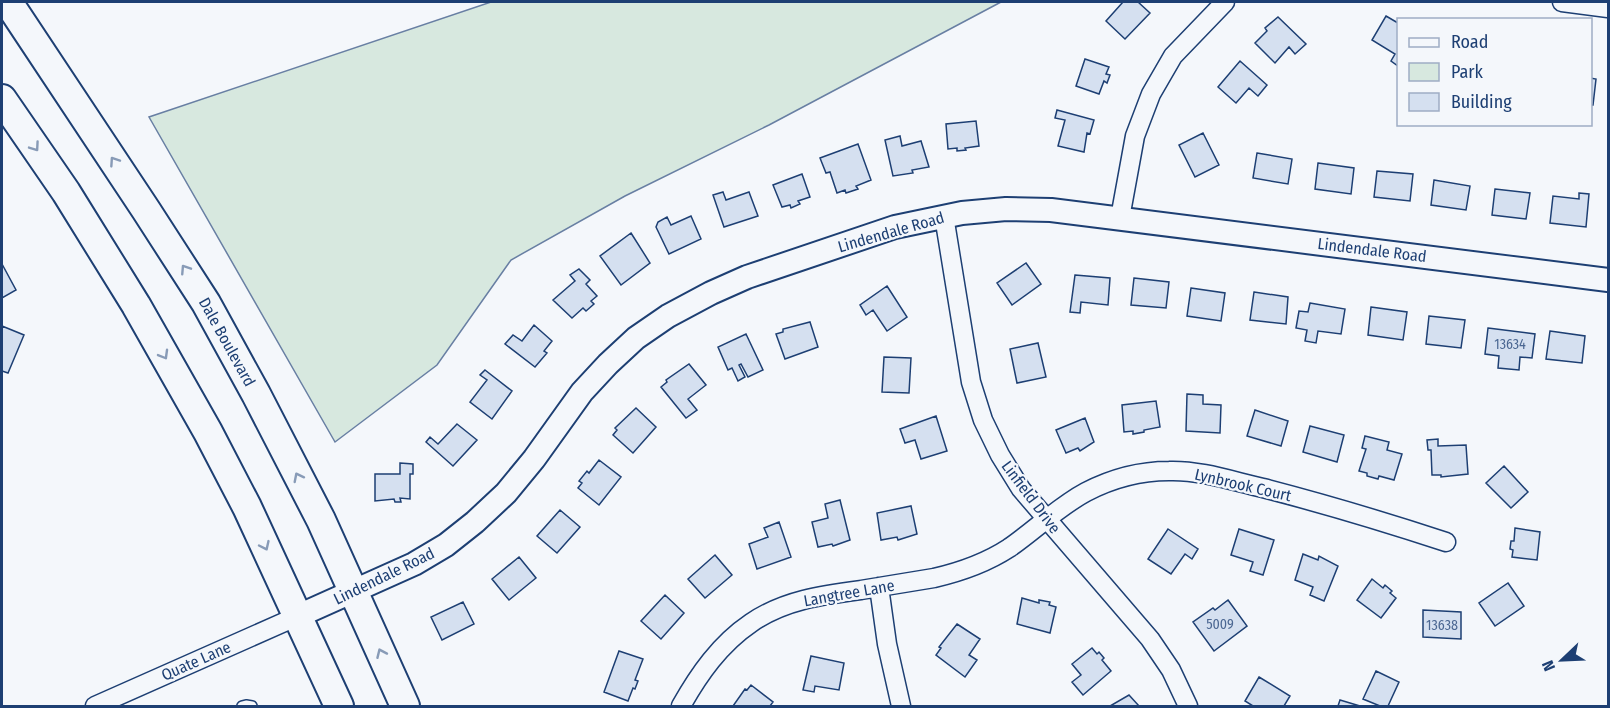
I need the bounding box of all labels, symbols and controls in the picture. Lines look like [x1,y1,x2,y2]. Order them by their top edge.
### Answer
legend [1397,18,1592,126]
text: Road [1451,31,1488,53]
text: Park [1451,61,1484,83]
text: Building [1451,91,1512,113]
one-way arrow [28,141,39,152]
one-way arrow [110,157,121,168]
street label: Lindendale Road [836,208,946,256]
street label: Lindendale Road [1316,234,1428,266]
one-way arrow [181,265,192,276]
street label: Dale Boulevard [195,294,259,390]
house number: 13634 [1494,336,1526,353]
one-way arrow [157,349,169,360]
street label: Linfield Drive [997,457,1065,537]
street label: Lynbrook Court [1193,465,1294,506]
one-way arrow [294,472,306,483]
one-way arrow [258,540,270,551]
street label: Lindendale Road [331,543,437,609]
street label: Langtree Lane [802,576,896,610]
house number: 5009 [1206,616,1234,633]
house number: 13638 [1426,617,1458,634]
north arrow [1532,630,1592,690]
street label: Quate Lane [158,637,234,685]
one-way arrow [377,649,389,660]
text: N [1538,658,1559,674]

